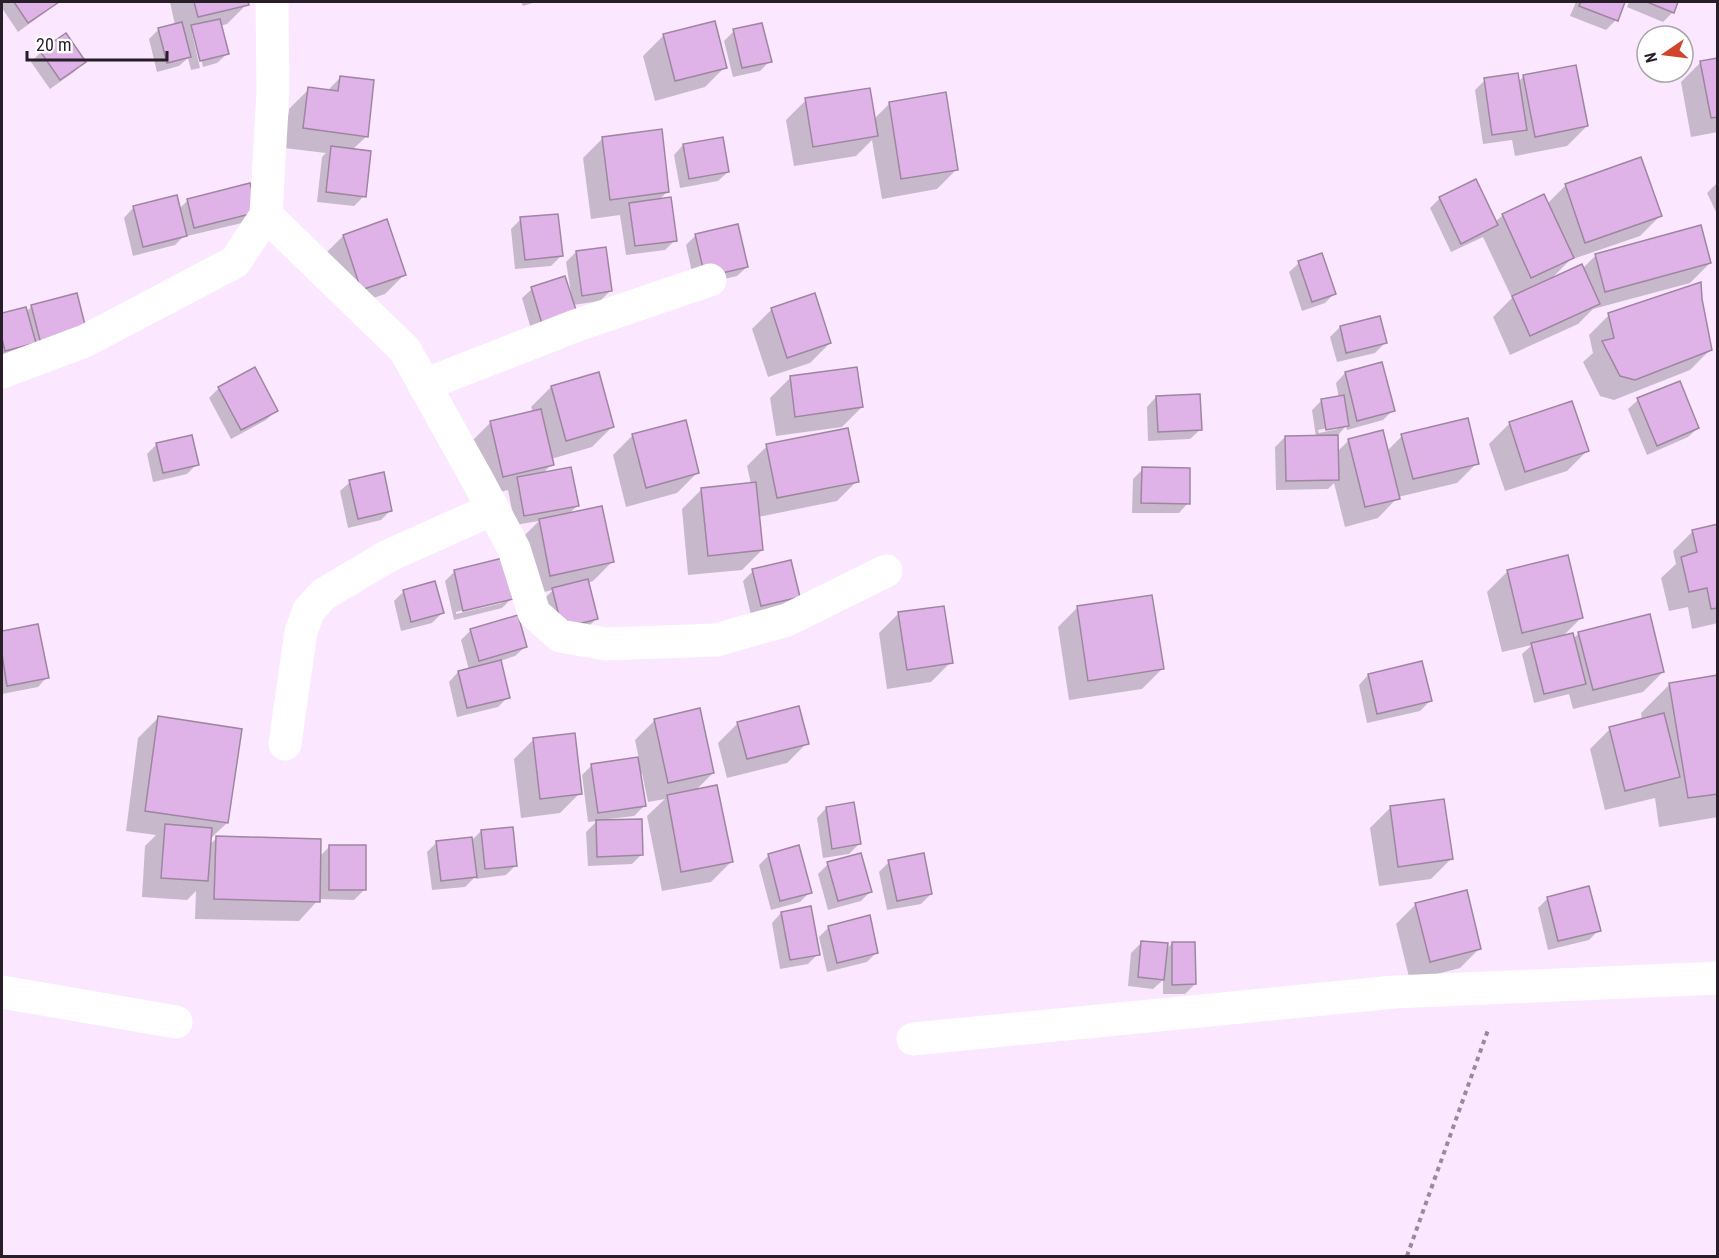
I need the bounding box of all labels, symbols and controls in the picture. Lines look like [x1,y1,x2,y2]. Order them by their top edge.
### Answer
scale bar [27,24,166,62]
north arrow [1635,24,1695,84]
text: 20 m [36,34,71,55]
text: N [1641,50,1661,65]

